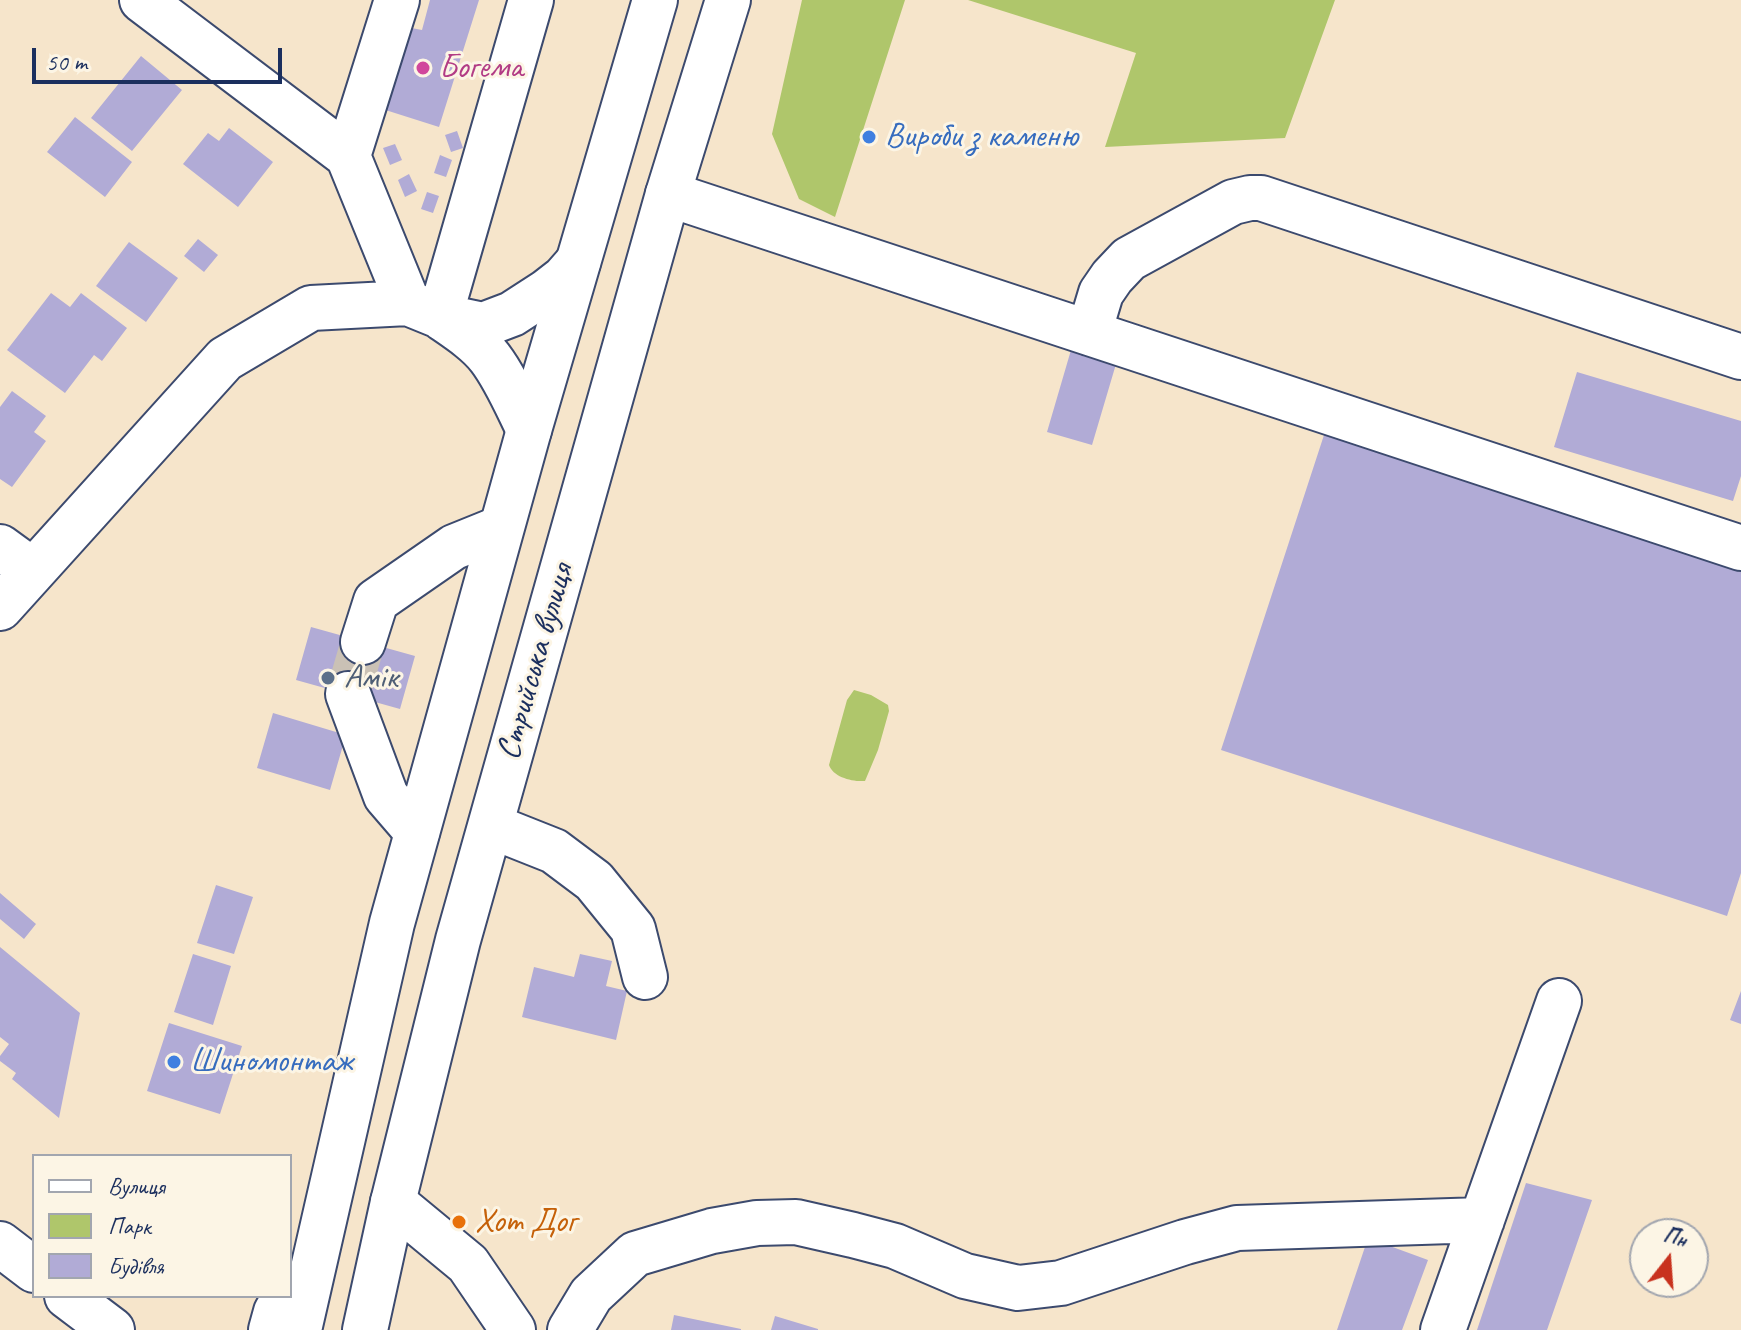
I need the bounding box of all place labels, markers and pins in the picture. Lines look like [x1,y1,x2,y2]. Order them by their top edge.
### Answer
place label: Богема [439,48,523,88]
marker: Богема [414,59,432,77]
place label: Вироби з каменю [885,117,1078,157]
marker: Вироби з каменю [860,128,878,146]
place label: Амік [344,658,398,698]
marker: Амік [319,669,337,687]
place label: Шиномонтаж [190,1042,352,1082]
marker: Шиномонтаж [165,1053,183,1071]
place label: Хот Дог [475,1202,576,1242]
marker: Хот Дог [450,1213,468,1231]

